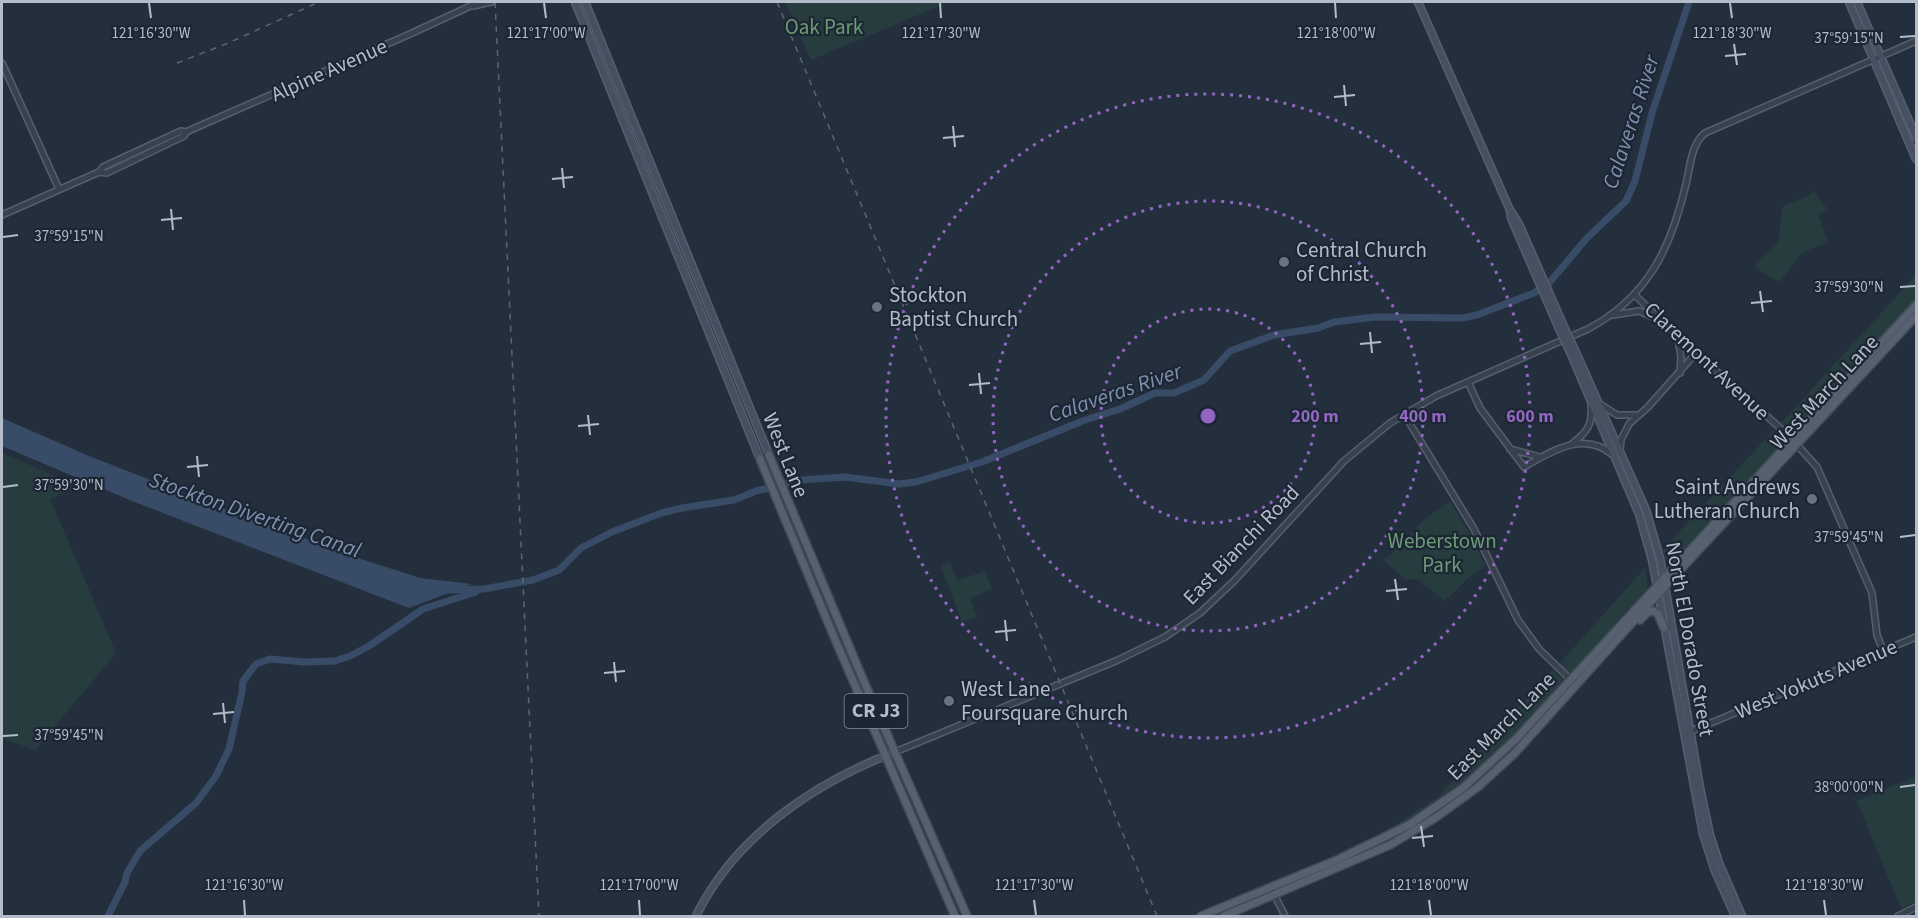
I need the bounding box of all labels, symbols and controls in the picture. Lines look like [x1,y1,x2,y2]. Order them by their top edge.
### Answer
park label: Oak Park [785,12,864,42]
text: 121°16'30"W [111,23,191,44]
text: 121°17'00"W [506,23,586,44]
text: 121°17'30"W [901,23,981,44]
text: 121°18'00"W [1296,23,1376,44]
text: 121°18'30"W [1692,23,1772,44]
text: 37°59'15"N [1814,28,1884,49]
street label: Alpine Avenue [266,31,392,109]
water label: Calaveras River [1594,50,1668,193]
text: 37°59'15"N [34,226,104,247]
place label: Central Church of Christ [1296,235,1427,289]
marker: Central Church of Christ [1277,255,1291,269]
text: 37°59'30"N [1814,277,1884,298]
place label: Stockton Baptist Church [889,280,1018,334]
street label: Claremont Avenue [1638,295,1776,427]
marker: Stockton Baptist Church [870,300,884,314]
street label: West March Lane [1763,328,1885,456]
water label: Calaveras River [1044,355,1187,431]
text: 200 m [1291,404,1339,429]
text: 400 m [1399,404,1447,429]
text: 600 m [1506,404,1554,429]
centre of rings [1198,406,1218,426]
street label: West Lane [755,408,817,502]
water label: Stockton Diverting Canal [145,464,366,566]
place label: Saint Andrews Lutheran Church [1654,472,1800,526]
text: 37°59'30"N [34,475,104,496]
street label: East Bianchi Road [1176,478,1306,612]
marker: Saint Andrews Lutheran Church [1805,492,1819,506]
park label: Weberstown Park [1387,526,1497,580]
text: 37°59'45"N [1814,527,1884,548]
street label: North El Dorado Street [1658,539,1722,739]
street label: West Yokuts Avenue [1730,631,1902,727]
street label: East March Lane [1440,665,1562,787]
place label: West Lane Foursquare Church [961,674,1128,728]
road number: CR J3 [844,694,908,728]
marker: West Lane Foursquare Church [942,694,956,708]
text: 37°59'45"N [34,725,104,746]
text: 38°00'00"N [1814,777,1884,798]
text: 121°16'30"W [204,875,284,896]
text: 121°17'00"W [599,875,679,896]
text: 121°17'30"W [994,875,1074,896]
text: 121°18'00"W [1389,875,1469,896]
text: 121°18'30"W [1784,875,1864,896]

